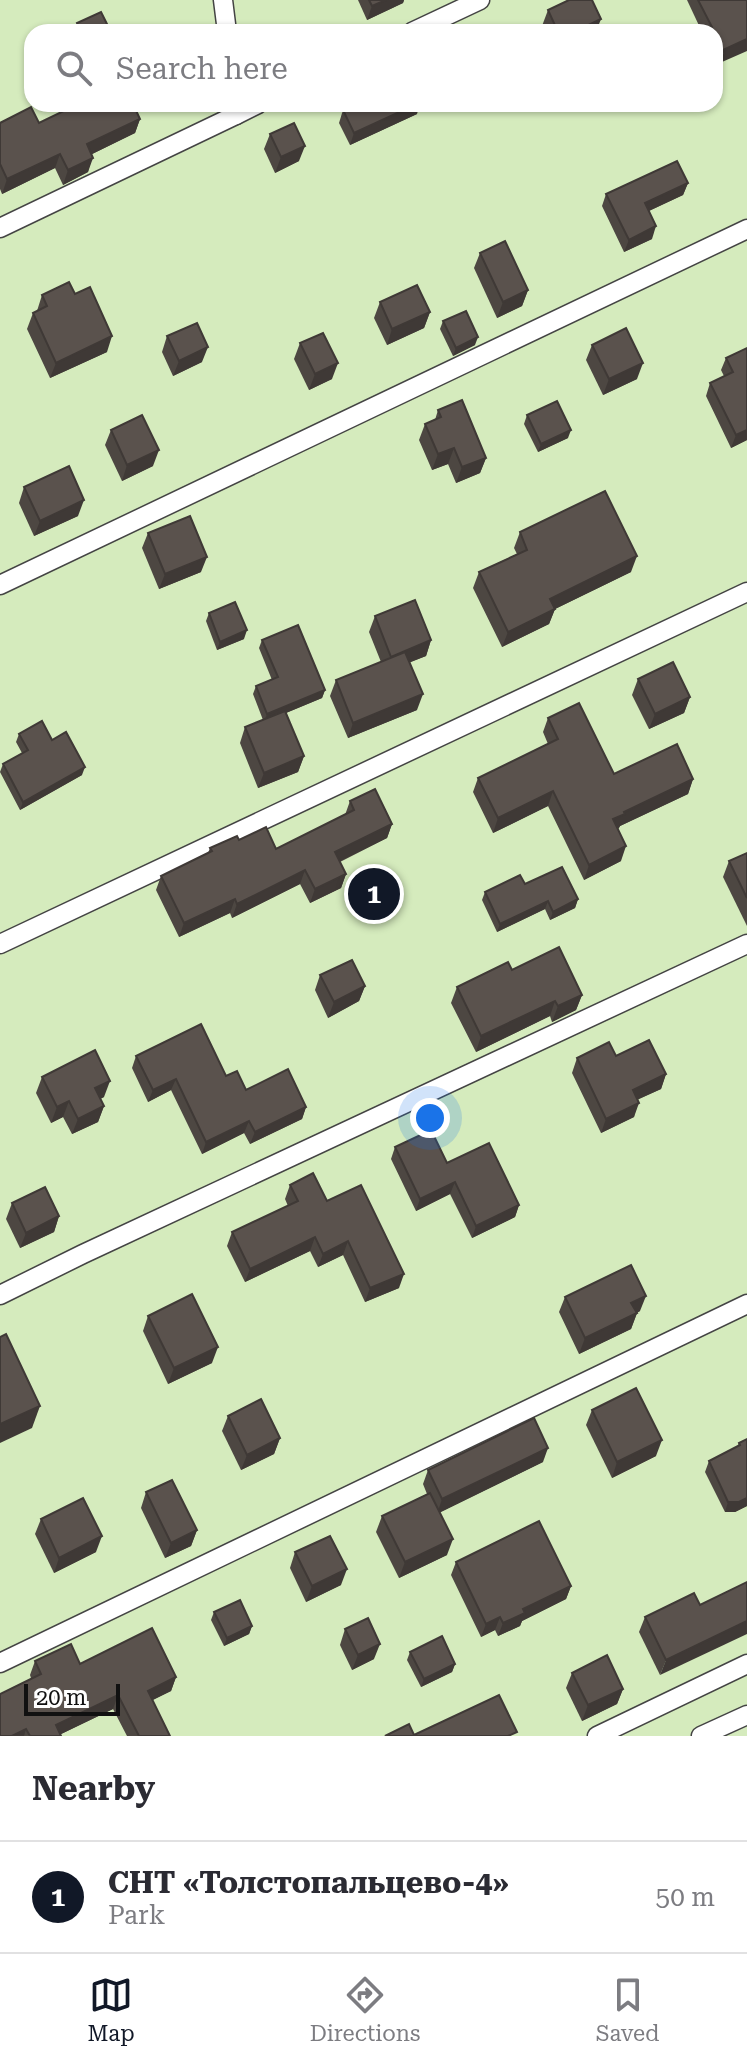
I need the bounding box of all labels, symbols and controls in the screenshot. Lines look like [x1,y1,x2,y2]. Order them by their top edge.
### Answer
search box [24,24,723,112]
icon: search [52,46,96,90]
text: Search here [116,51,288,86]
pin: 1 [348,864,400,924]
your location [410,1098,450,1138]
scale bar [24,1680,120,1716]
text: 20 m [36,1685,86,1710]
text: Nearby [32,1768,155,1808]
text: СНТ «Толстопальцево-4» [108,1865,509,1900]
text: 1 [51,1882,65,1912]
text: 50 m [656,1882,715,1912]
text: Park [108,1900,165,1930]
tab: Map [88,1973,135,2046]
tab: Directions [310,1973,420,2046]
tab: Saved [596,1973,659,2046]

